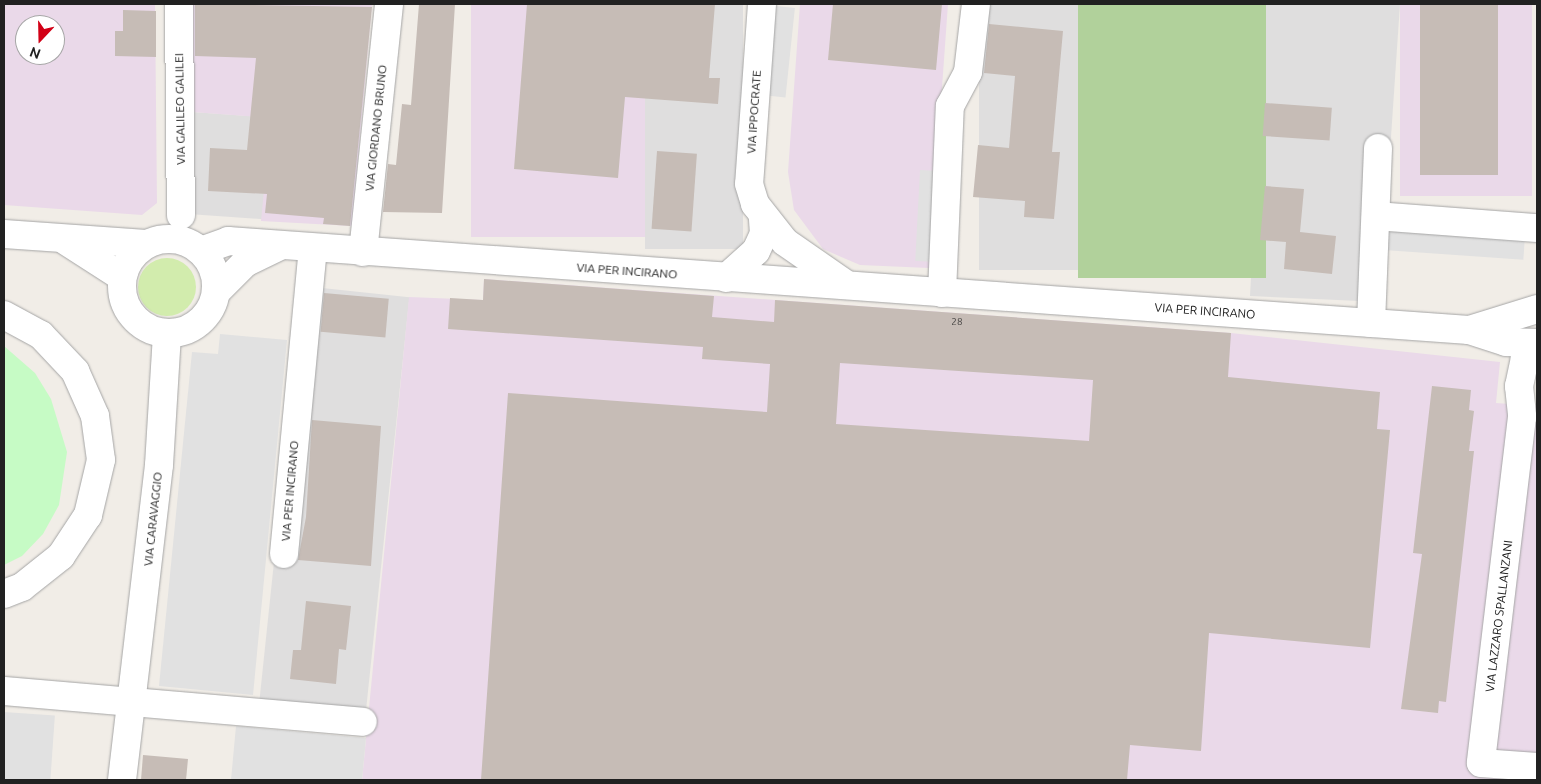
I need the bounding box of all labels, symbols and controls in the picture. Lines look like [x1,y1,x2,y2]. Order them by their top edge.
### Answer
north arrow [15,15,65,65]
text: N [27,44,43,62]
street label: VIA GALILEO GALILEI [172,53,188,165]
street label: VIA GIORDANO BRUNO [362,64,390,192]
street label: VIA IPPOCRATE [744,70,764,154]
street label: VIA PER INCIRANO [576,260,678,282]
street label: VIA PER INCIRANO [1154,300,1256,322]
house number: 28 [951,316,963,328]
street label: VIA PER INCIRANO [278,440,302,542]
street label: VIA CARAVAGGIO [141,471,165,567]
street label: VIA LAZZARO SPALLANZANI [1483,539,1515,693]

